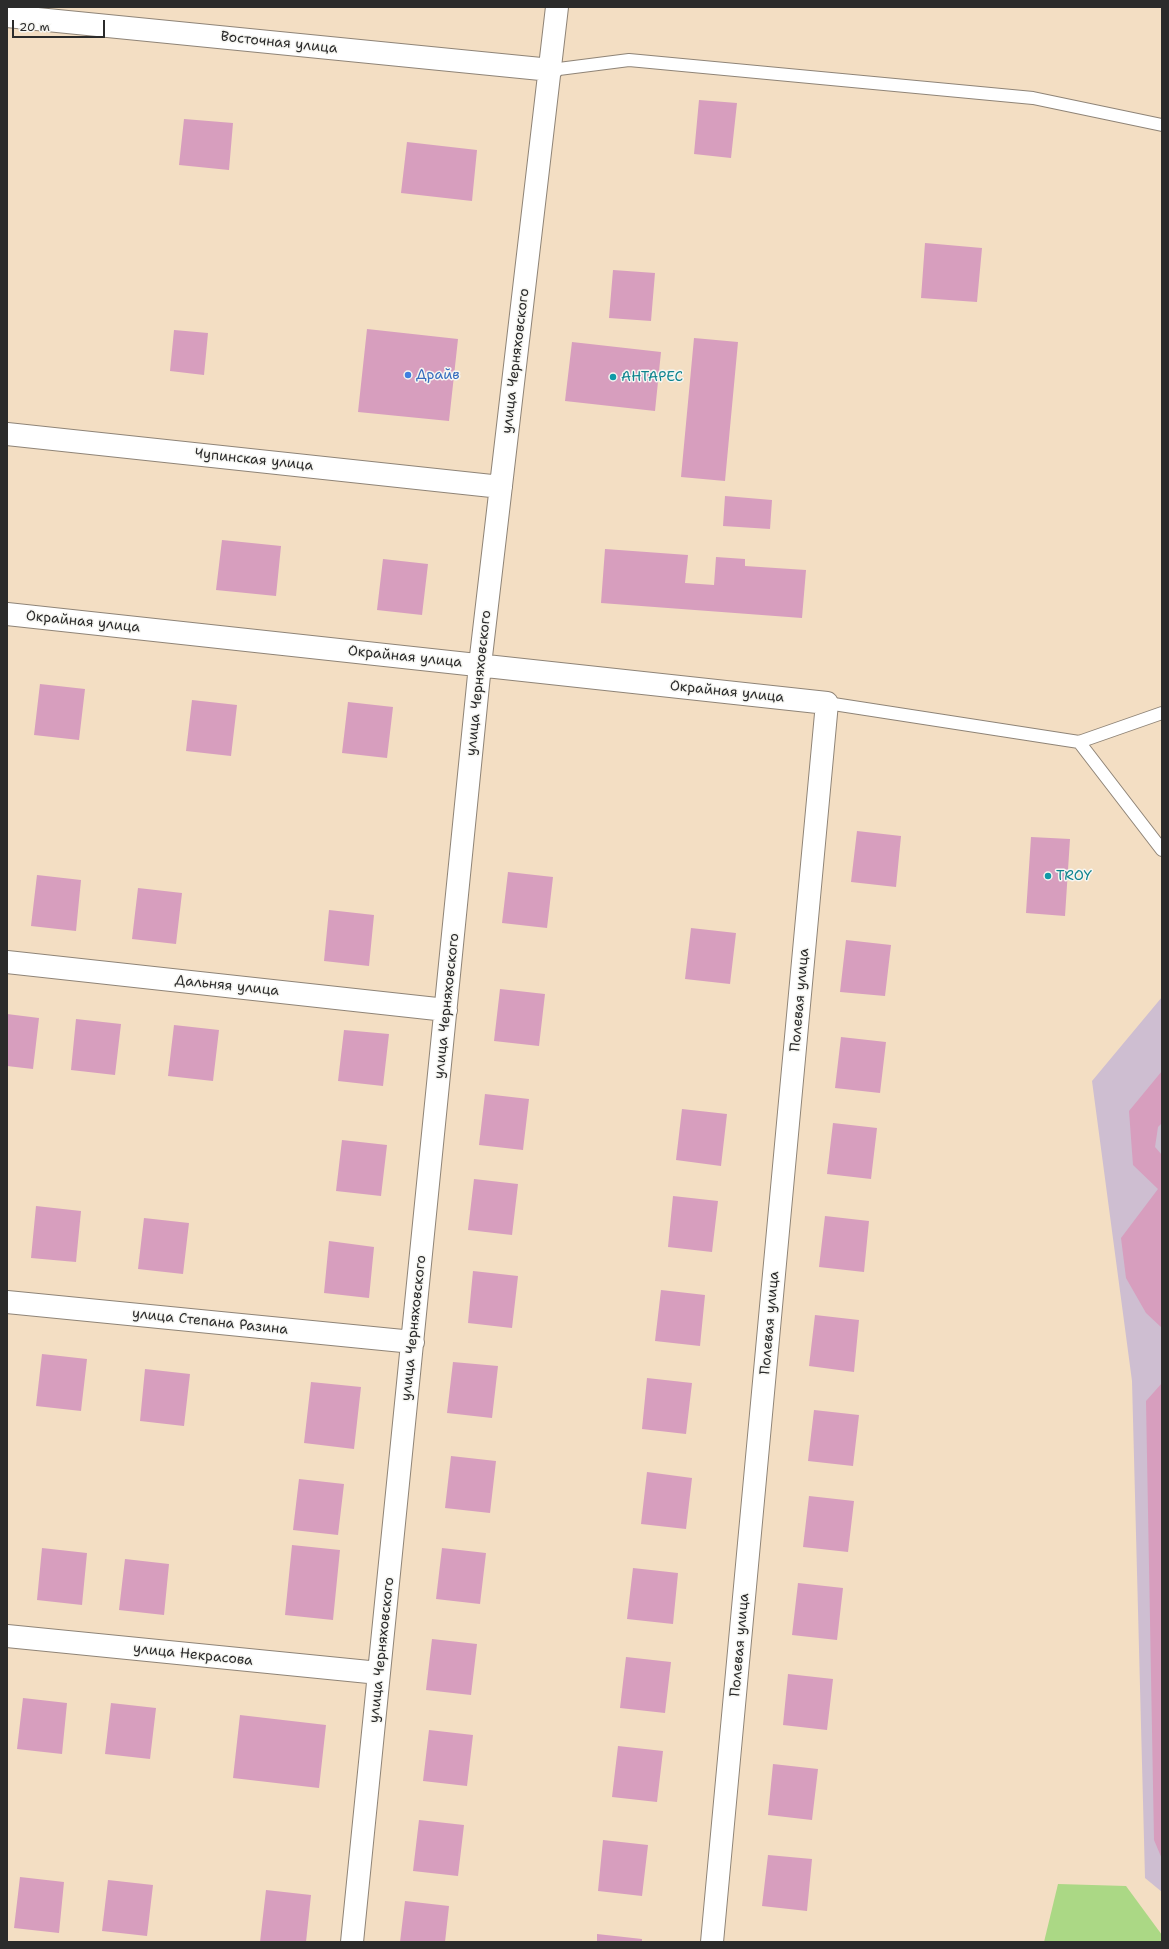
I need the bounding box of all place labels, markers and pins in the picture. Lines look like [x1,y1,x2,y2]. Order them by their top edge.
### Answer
place label: Драйв [416,367,460,383]
place label: АНТАРЕС [621,369,683,385]
marker: Драйв [403,370,413,380]
marker: АНТАРЕС [608,372,618,382]
place label: TROY [1056,868,1092,884]
marker: TROY [1043,871,1053,881]

